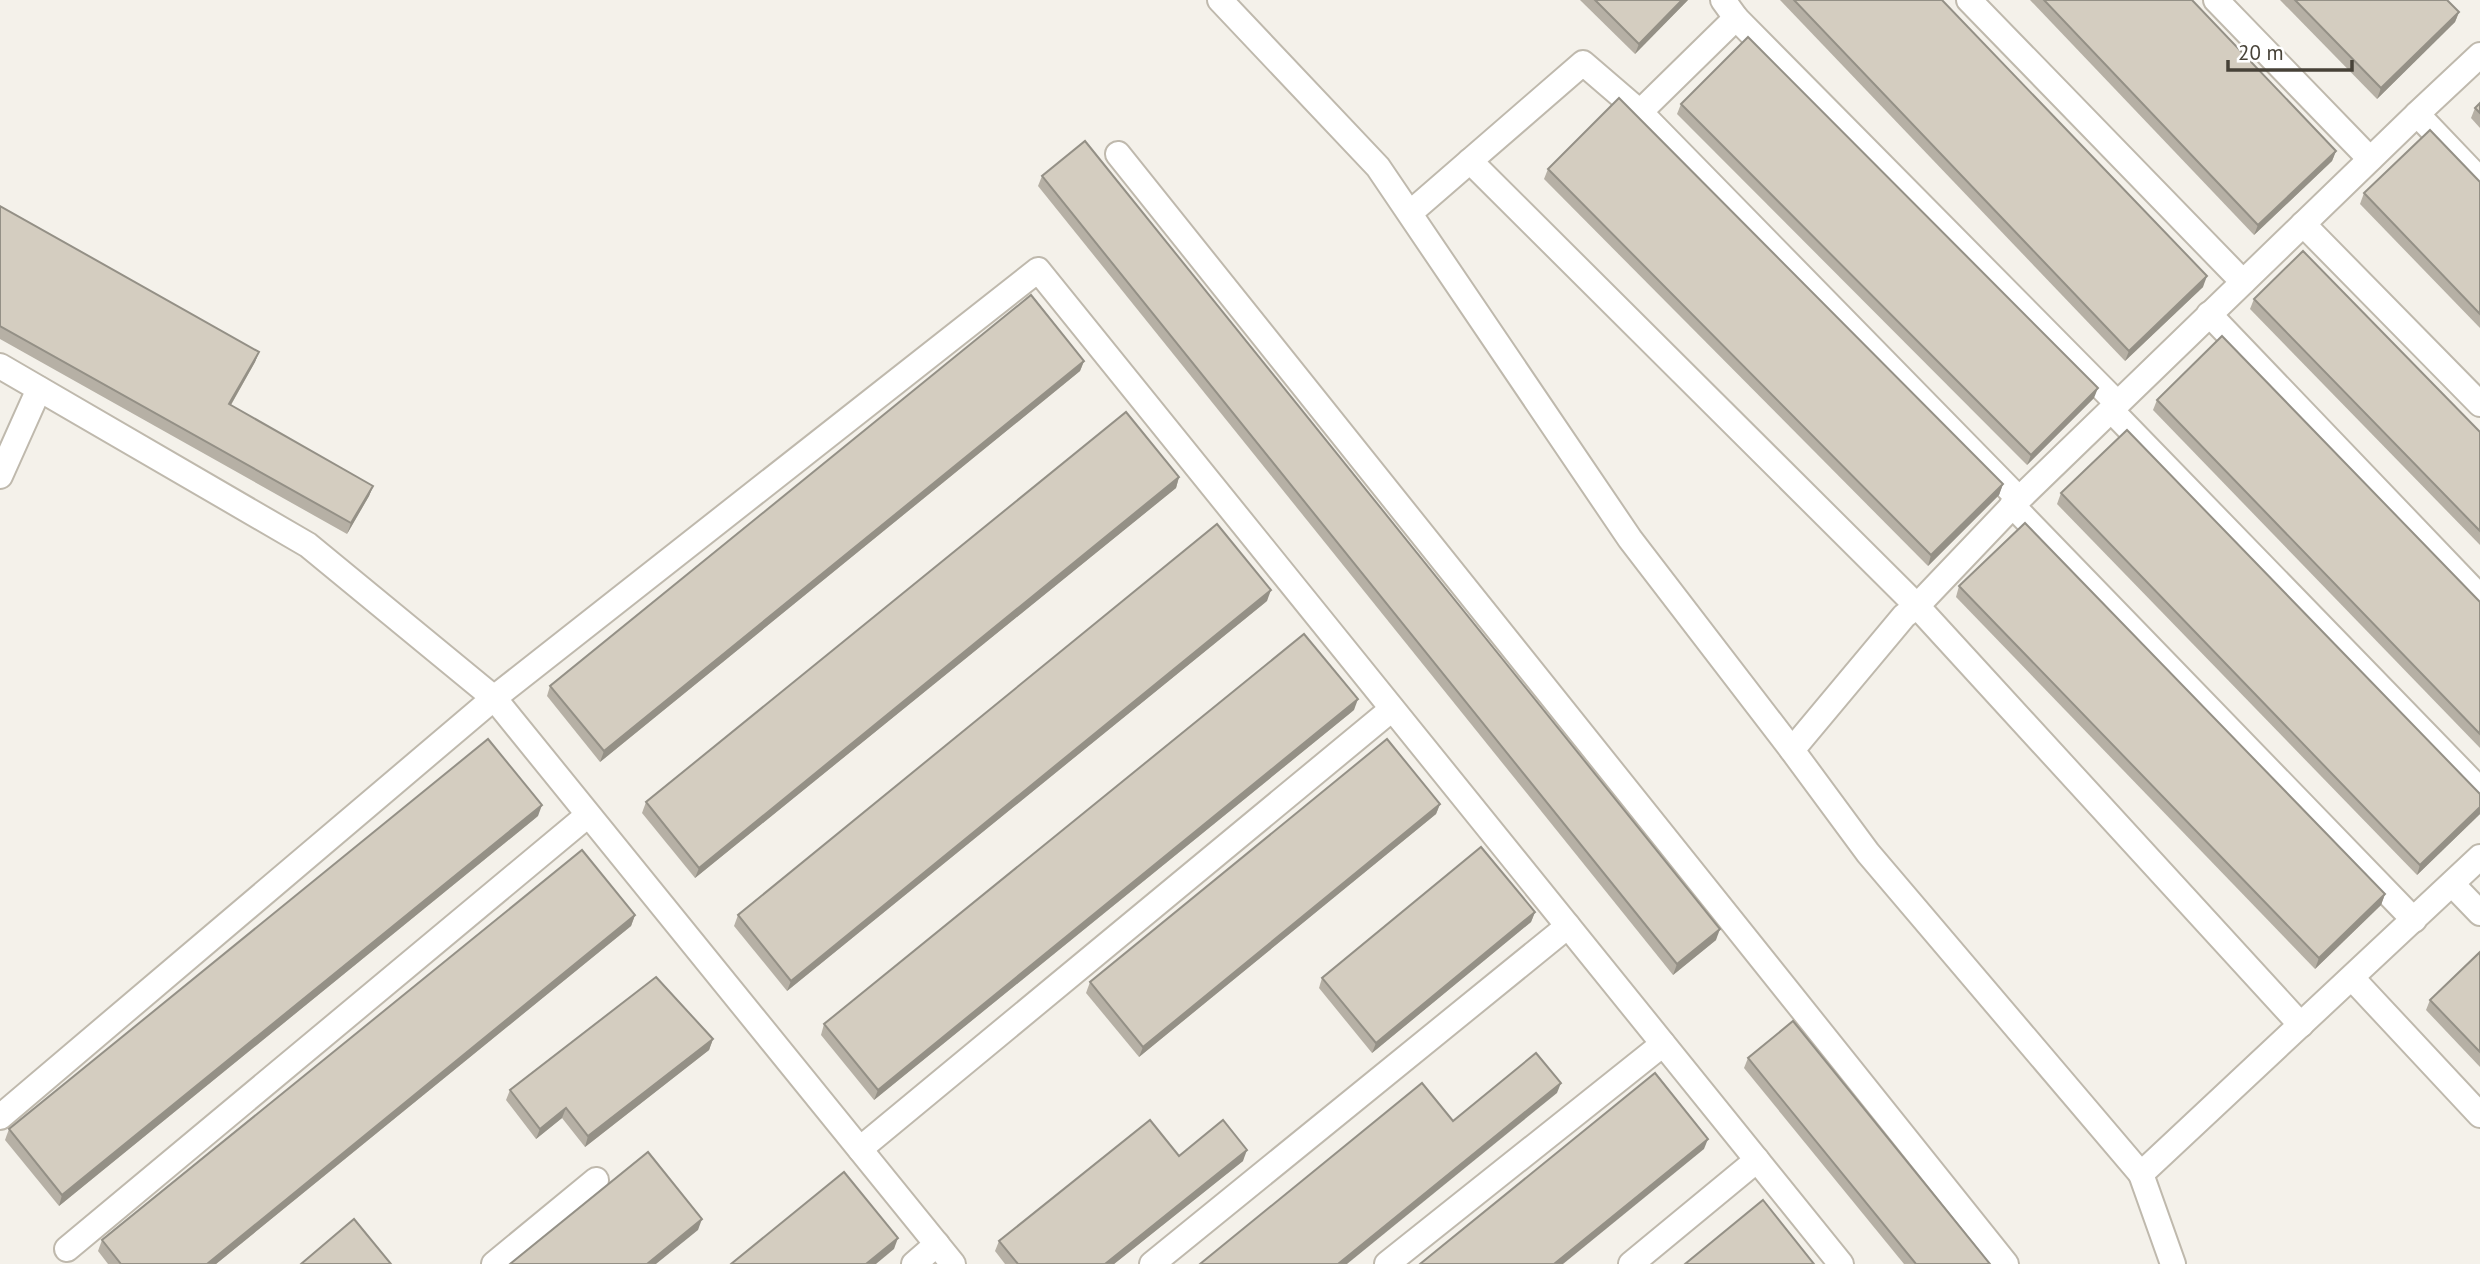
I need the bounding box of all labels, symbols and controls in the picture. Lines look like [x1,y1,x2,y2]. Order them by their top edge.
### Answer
scale bar [2228,28,2352,72]
text: 20 m [2238,39,2284,66]

